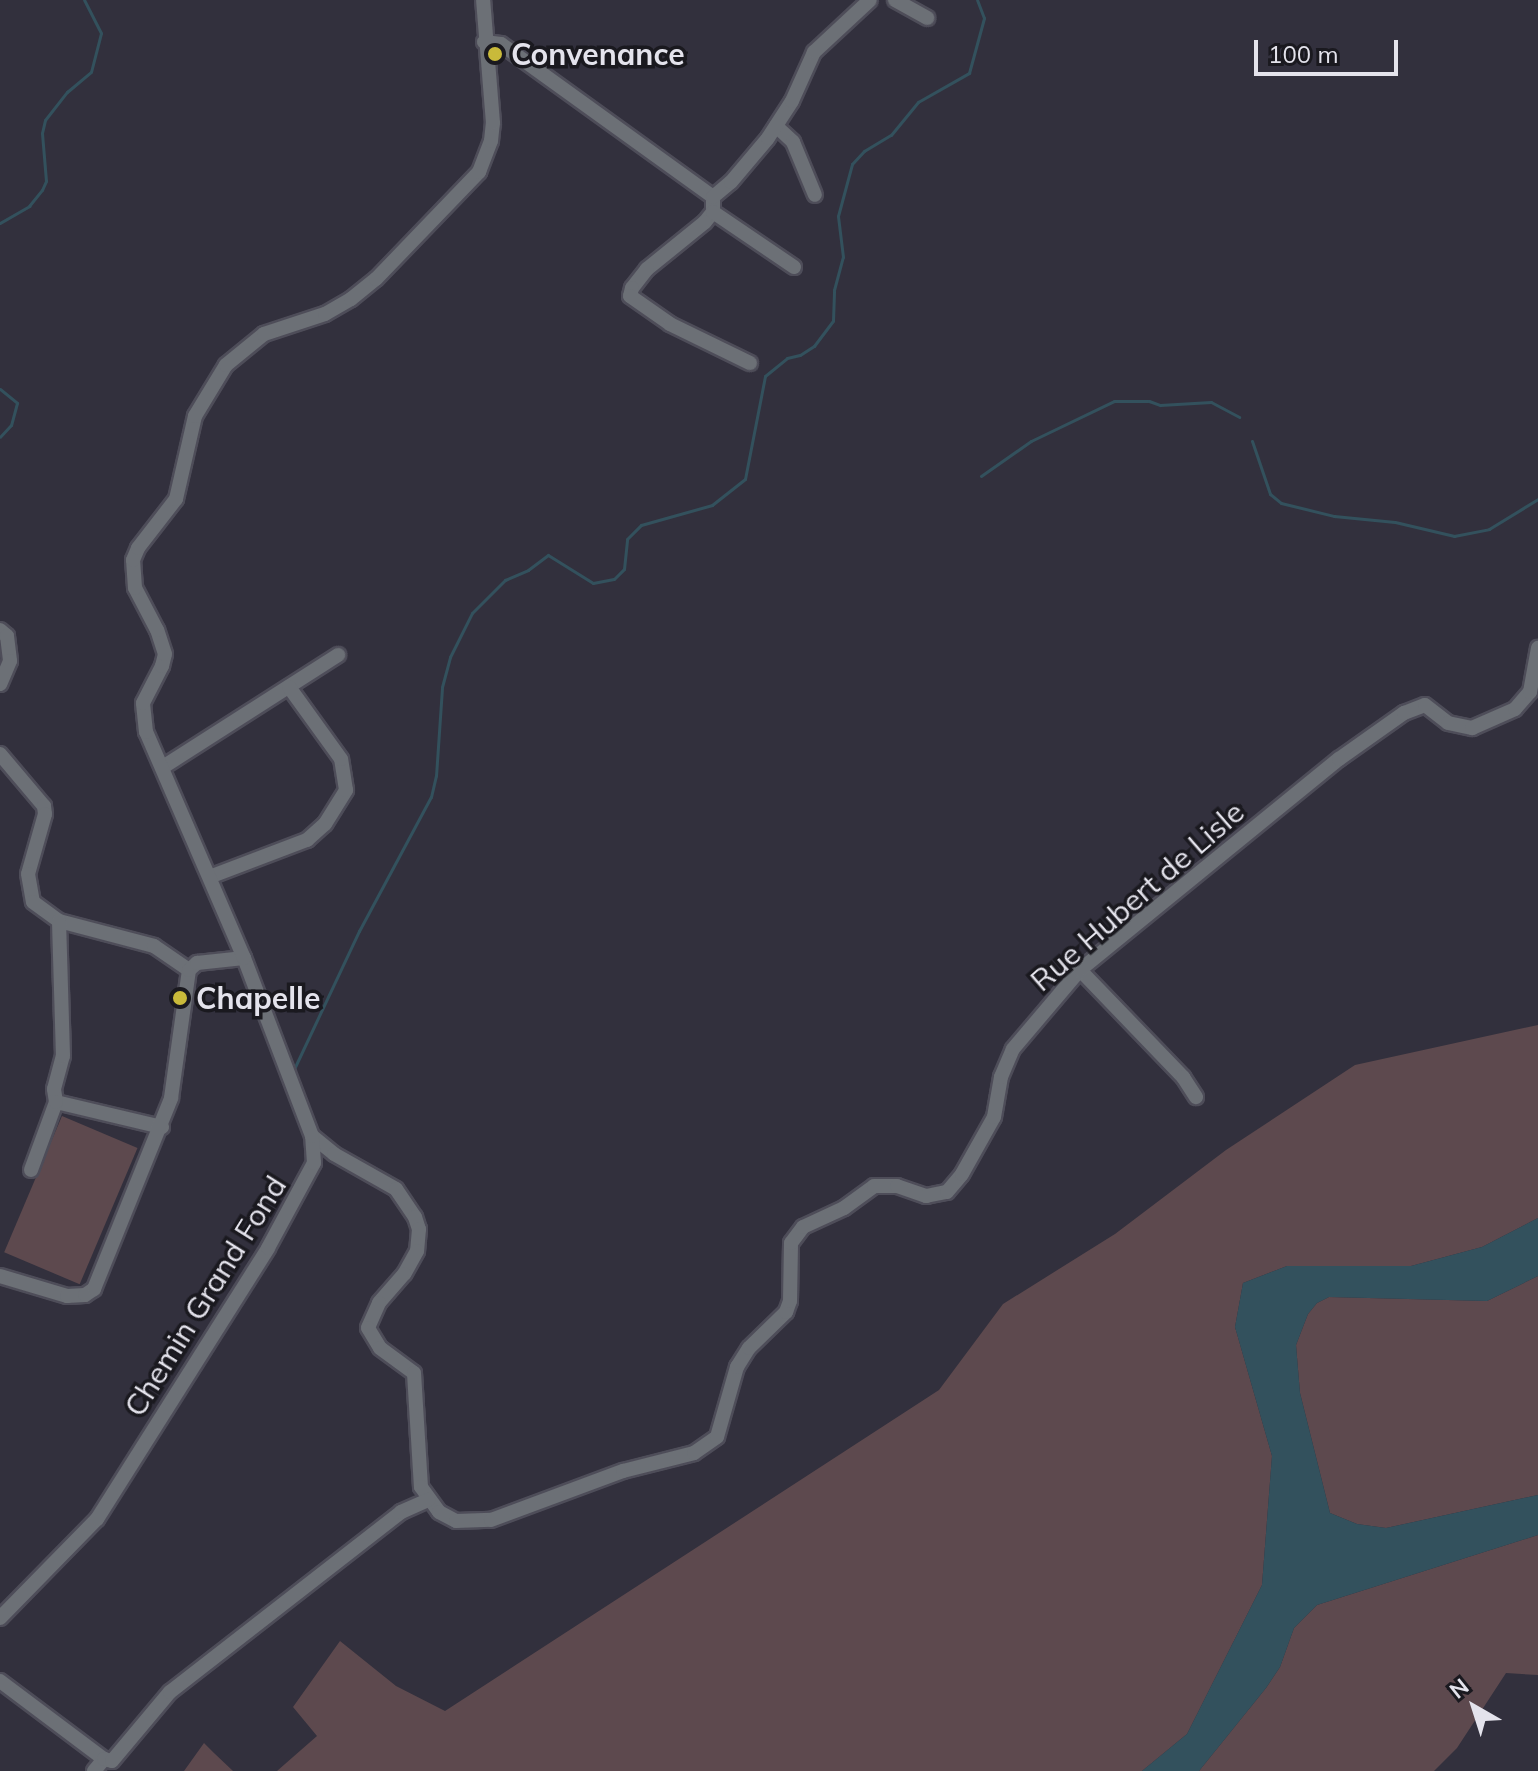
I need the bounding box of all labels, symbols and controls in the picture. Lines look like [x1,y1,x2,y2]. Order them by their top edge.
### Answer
scale bar [1258,24,1402,74]
place label: Convenance [511,36,685,72]
text: 100 m [1268,39,1339,69]
marker: Convenance [486,45,504,63]
street label: Rue Hubert de Lisle [1023,794,1251,998]
place label: Chapelle [196,980,320,1016]
marker: Chapelle [171,989,189,1007]
street label: Chemin Grand Fond [117,1169,293,1423]
north arrow [1434,1667,1514,1747]
text: N [1444,1672,1474,1704]

